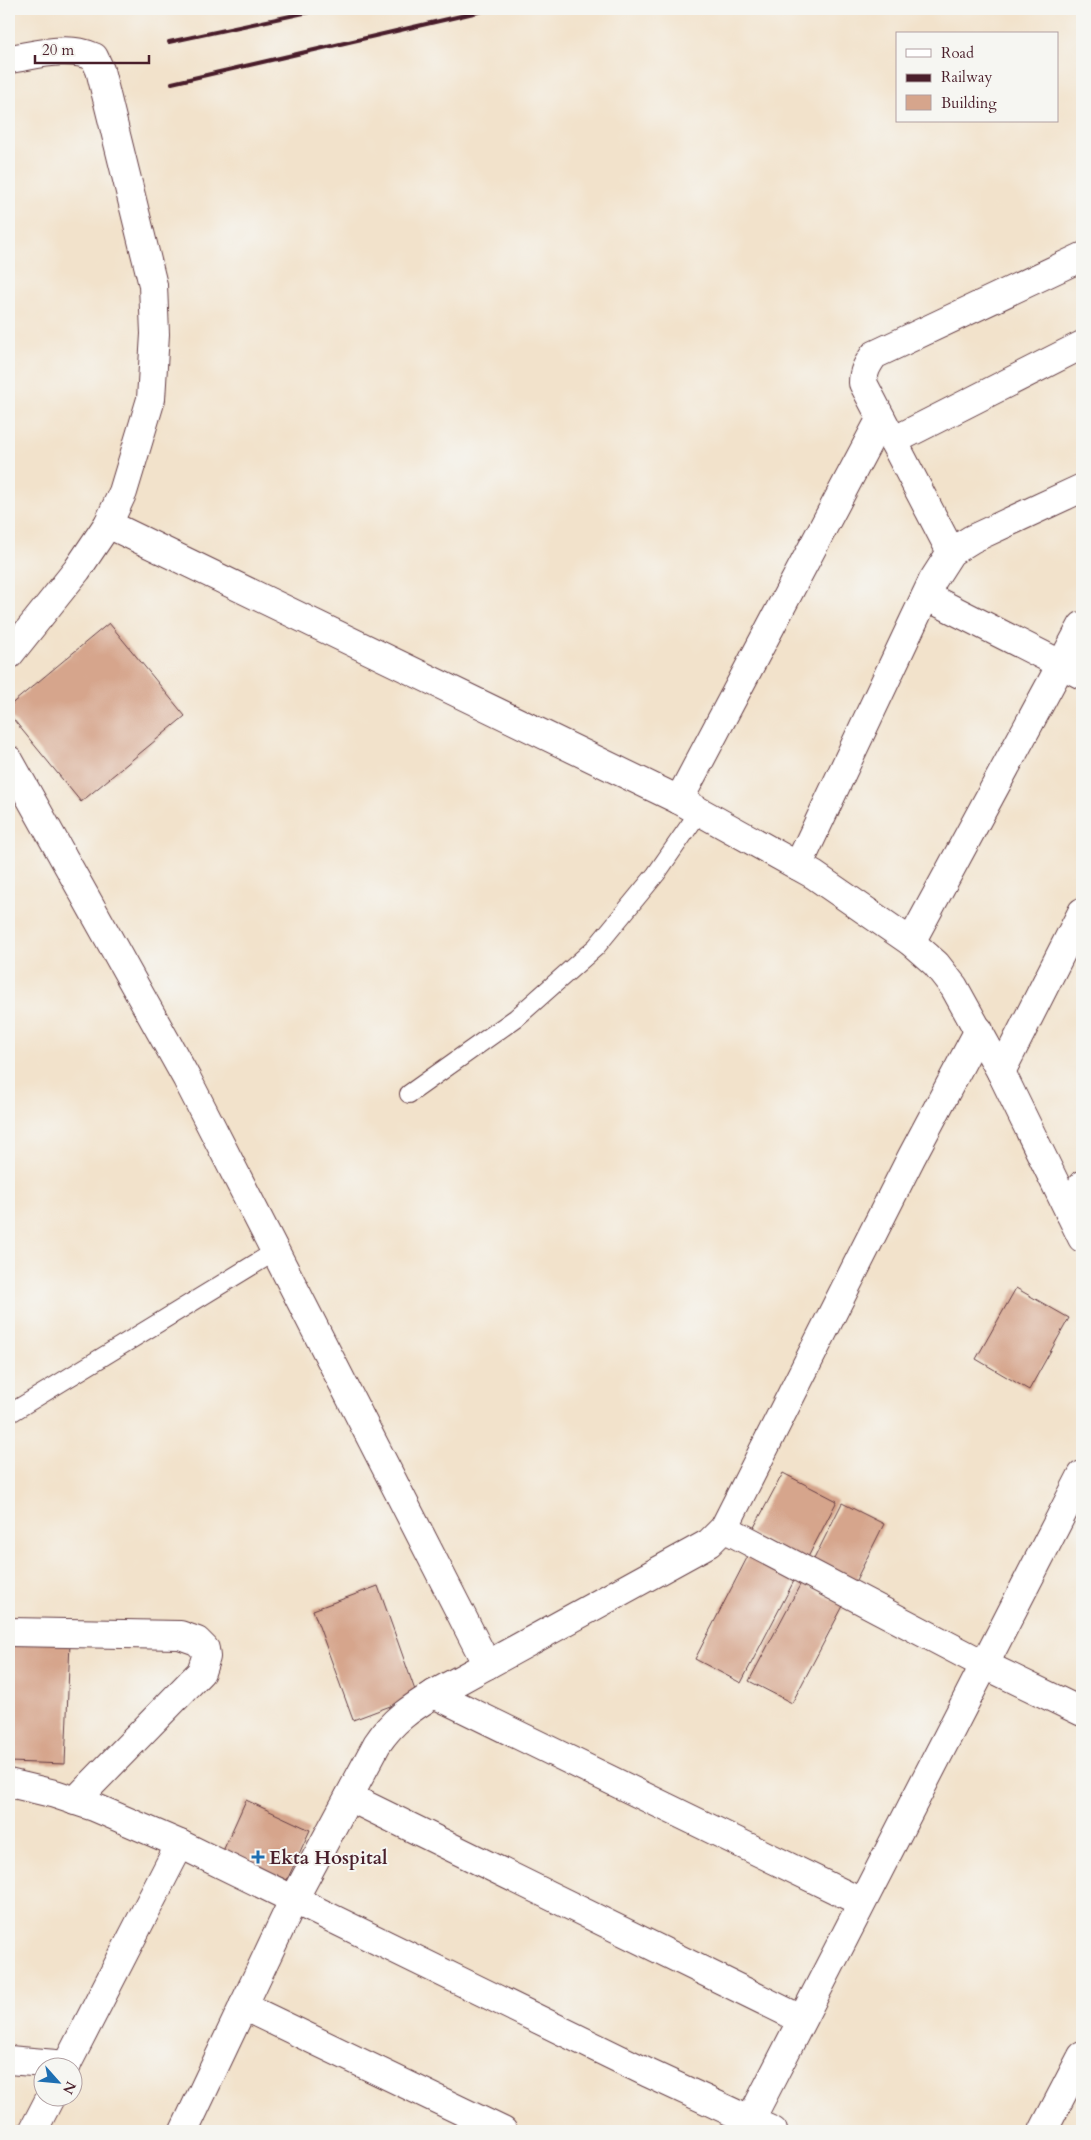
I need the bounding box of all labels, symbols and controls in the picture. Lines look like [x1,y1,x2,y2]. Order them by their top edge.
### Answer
scale bar [35,32,149,64]
legend [896,32,1058,122]
text: 20 m [42,40,74,60]
text: Road [941,43,974,63]
text: Railway [941,67,992,87]
text: Building [941,93,997,113]
place label: Ekta Hospital [269,1845,388,1871]
marker: Ekta Hospital [251,1850,265,1864]
north arrow [32,2058,82,2108]
text: N [58,2078,80,2097]

